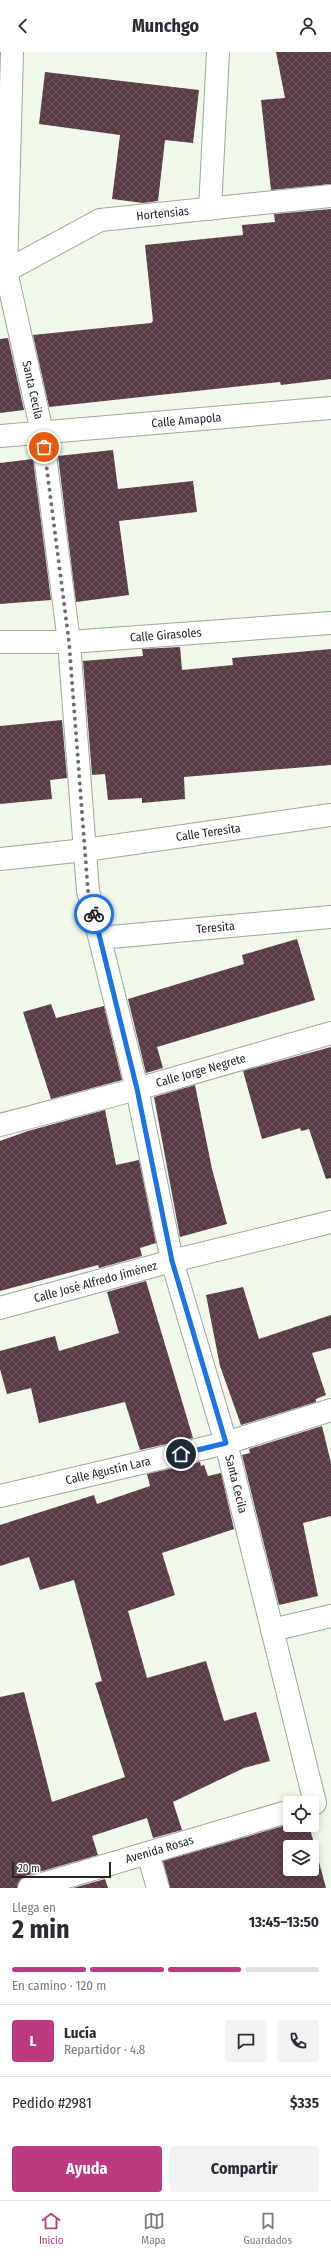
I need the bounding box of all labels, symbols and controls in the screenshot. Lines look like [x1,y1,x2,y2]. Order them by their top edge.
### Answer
icon: back [12,15,34,37]
text: Munchgo [132,15,199,37]
icon: person [297,15,319,37]
street label: Hortensias [136,204,190,223]
street label: Santa Cecila [19,359,46,421]
street label: Calle Amapola [151,410,222,430]
pin [27,430,61,464]
icon: bag [33,436,55,458]
street label: Calle Girasoles [129,625,202,645]
street label: Calle Teresita [175,821,242,844]
courier [74,894,114,934]
icon: bike [83,903,105,925]
street label: Teresita [196,919,235,936]
street label: Calle Jorge Negrete [154,1051,247,1090]
street label: Calle José Alfredo Jiménez [32,1258,159,1305]
pin [164,1437,198,1471]
icon: home [170,1443,192,1465]
street label: Santa Cecila [222,1453,250,1515]
street label: Calle Agustín Lara [64,1454,152,1487]
map controls [283,1796,319,1876]
button: locate [283,1796,319,1832]
street label: Avenida Rosas [124,1833,195,1866]
button: layers [283,1840,319,1876]
scale bar [12,1860,111,1879]
text: 20 m [18,1862,40,1875]
text: Llega en [12,1900,56,1915]
text: 13:45–13:50 [249,1913,319,1931]
text: 2 min [12,1914,70,1945]
text: En camino · 120 m [12,1978,106,1993]
button: chat [225,2020,267,2062]
button: phone [277,2020,319,2062]
text: Lucía [64,2024,96,2042]
text: L [30,2032,36,2050]
text: Repartidor · 4.8 [64,2042,145,2057]
text: Pedido #2981 [12,2094,92,2112]
text: $335 [290,2094,319,2112]
button: Ayuda [12,2146,162,2192]
button: Compartir [170,2146,319,2192]
tab: Inicio [39,2210,64,2247]
tab: Mapa [141,2210,166,2247]
tab: Guardados [243,2210,292,2247]

